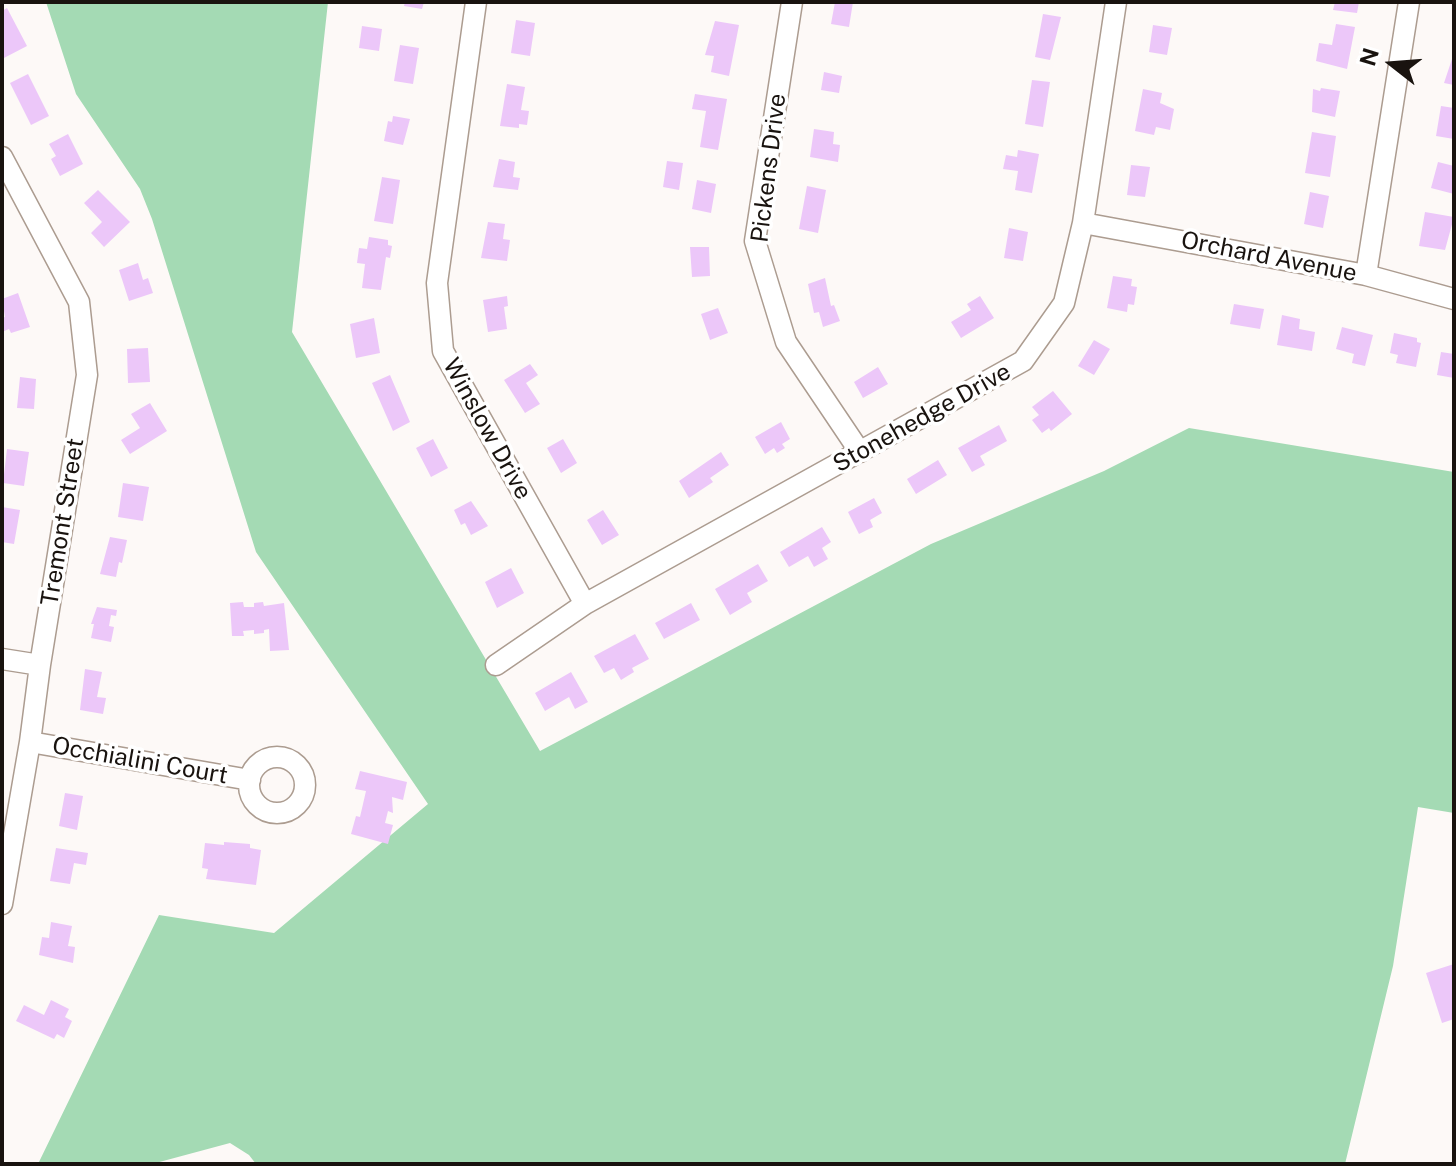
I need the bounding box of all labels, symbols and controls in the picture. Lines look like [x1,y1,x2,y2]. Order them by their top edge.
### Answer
north arrow [1352,24,1432,104]
text: N [1354,45,1384,69]
street label: Pickens Drive [746,92,792,244]
street label: Orchard Avenue [1179,226,1359,288]
street label: Winslow Drive [436,353,538,505]
street label: Stonehedge Drive [828,357,1016,479]
street label: Tremont Street [36,436,90,608]
street label: Occhialini Court [50,731,230,791]

